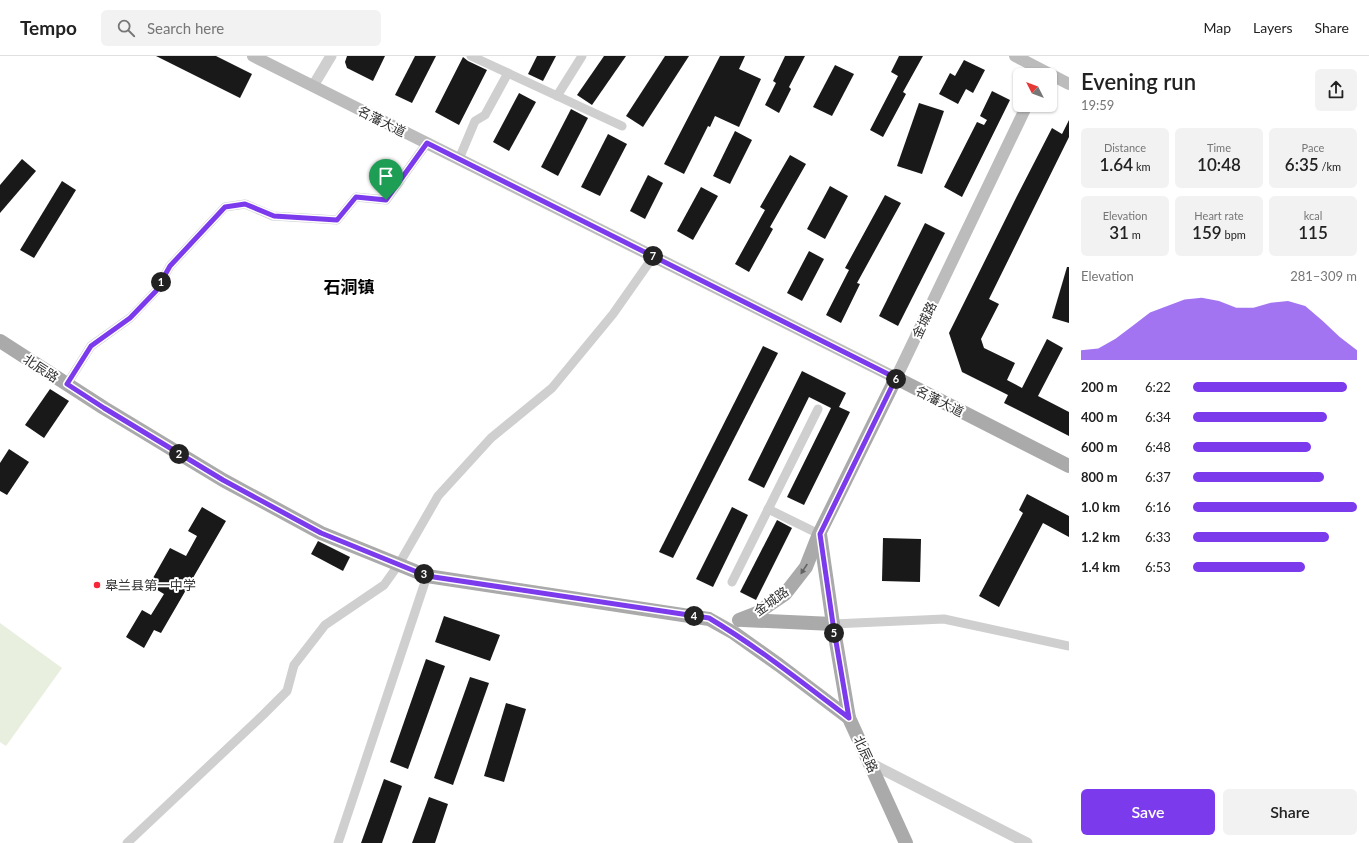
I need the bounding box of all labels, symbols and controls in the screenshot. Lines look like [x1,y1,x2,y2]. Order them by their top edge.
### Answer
search box [101,10,381,46]
text: Tempo [20,16,77,39]
icon: search [115,17,137,39]
text: Search here [147,19,224,37]
text: Map [1203,19,1231,36]
text: Layers [1253,19,1293,36]
text: Share [1315,19,1349,36]
north arrow [1013,68,1057,112]
map controls [1013,68,1057,112]
text: Evening run [1081,68,1196,95]
button: share [1315,69,1357,111]
text: 19:59 [1081,97,1114,113]
street label: 名藩大道 [355,102,409,140]
text: Distance [1104,141,1146,154]
text: Time [1207,141,1231,154]
text: Pace [1302,141,1324,154]
text: 1.64 [1099,154,1133,175]
text: 10:48 [1197,154,1241,175]
text: 6:35 [1285,154,1319,175]
pin [369,159,403,200]
text: km [1133,160,1151,173]
text: /km [1319,160,1341,173]
icon: arrive [375,165,397,187]
text: Elevation [1103,209,1147,222]
text: Heart rate [1194,209,1244,222]
text: kcal [1304,209,1322,222]
text: 31 [1109,222,1129,243]
text: 159 [1192,222,1222,243]
text: 115 [1298,222,1328,243]
text: m [1129,228,1141,241]
text: bpm [1222,228,1246,241]
pin: 7 [643,246,663,266]
text: 7 [650,249,656,262]
text: Elevation [1081,268,1134,284]
text: 281–309 m [1290,268,1357,284]
pin: 1 [151,272,171,292]
text: 1 [158,275,164,288]
district label: 石洞镇 [324,276,375,297]
street label: 金城路 [909,299,939,341]
street label: 北辰路 [20,351,62,385]
pin: 6 [886,369,906,389]
text: 6 [893,372,899,385]
text: 200 m [1081,379,1118,395]
text: 6:22 [1145,379,1171,395]
street label: 名藩大道 [913,382,967,420]
text: 400 m [1081,409,1118,425]
text: 6:34 [1145,409,1171,425]
text: 600 m [1081,439,1118,455]
text: 6:48 [1145,439,1171,455]
pin: 2 [169,444,189,464]
text: 2 [176,447,182,460]
text: 800 m [1081,469,1118,485]
text: 6:37 [1145,469,1171,485]
text: 1.0 km [1081,499,1120,515]
text: 6:16 [1145,499,1171,515]
text: 1.2 km [1081,529,1120,545]
text: 6:33 [1145,529,1171,545]
text: 1.4 km [1081,559,1120,575]
text: 6:53 [1145,559,1171,575]
pin: 3 [414,564,434,584]
one-way arrow [800,564,808,575]
text: 3 [421,567,427,580]
place label: 皋兰县第一中学 [105,577,196,593]
marker: 皋兰县第一中学 [92,580,102,590]
street label: 金城路 [751,583,791,619]
pin: 4 [684,606,704,626]
text: 4 [691,609,697,622]
pin: 5 [824,623,844,643]
text: 5 [831,626,837,639]
street label: 北辰路 [851,733,881,775]
button: Save [1081,789,1215,835]
button: Share [1223,789,1357,835]

